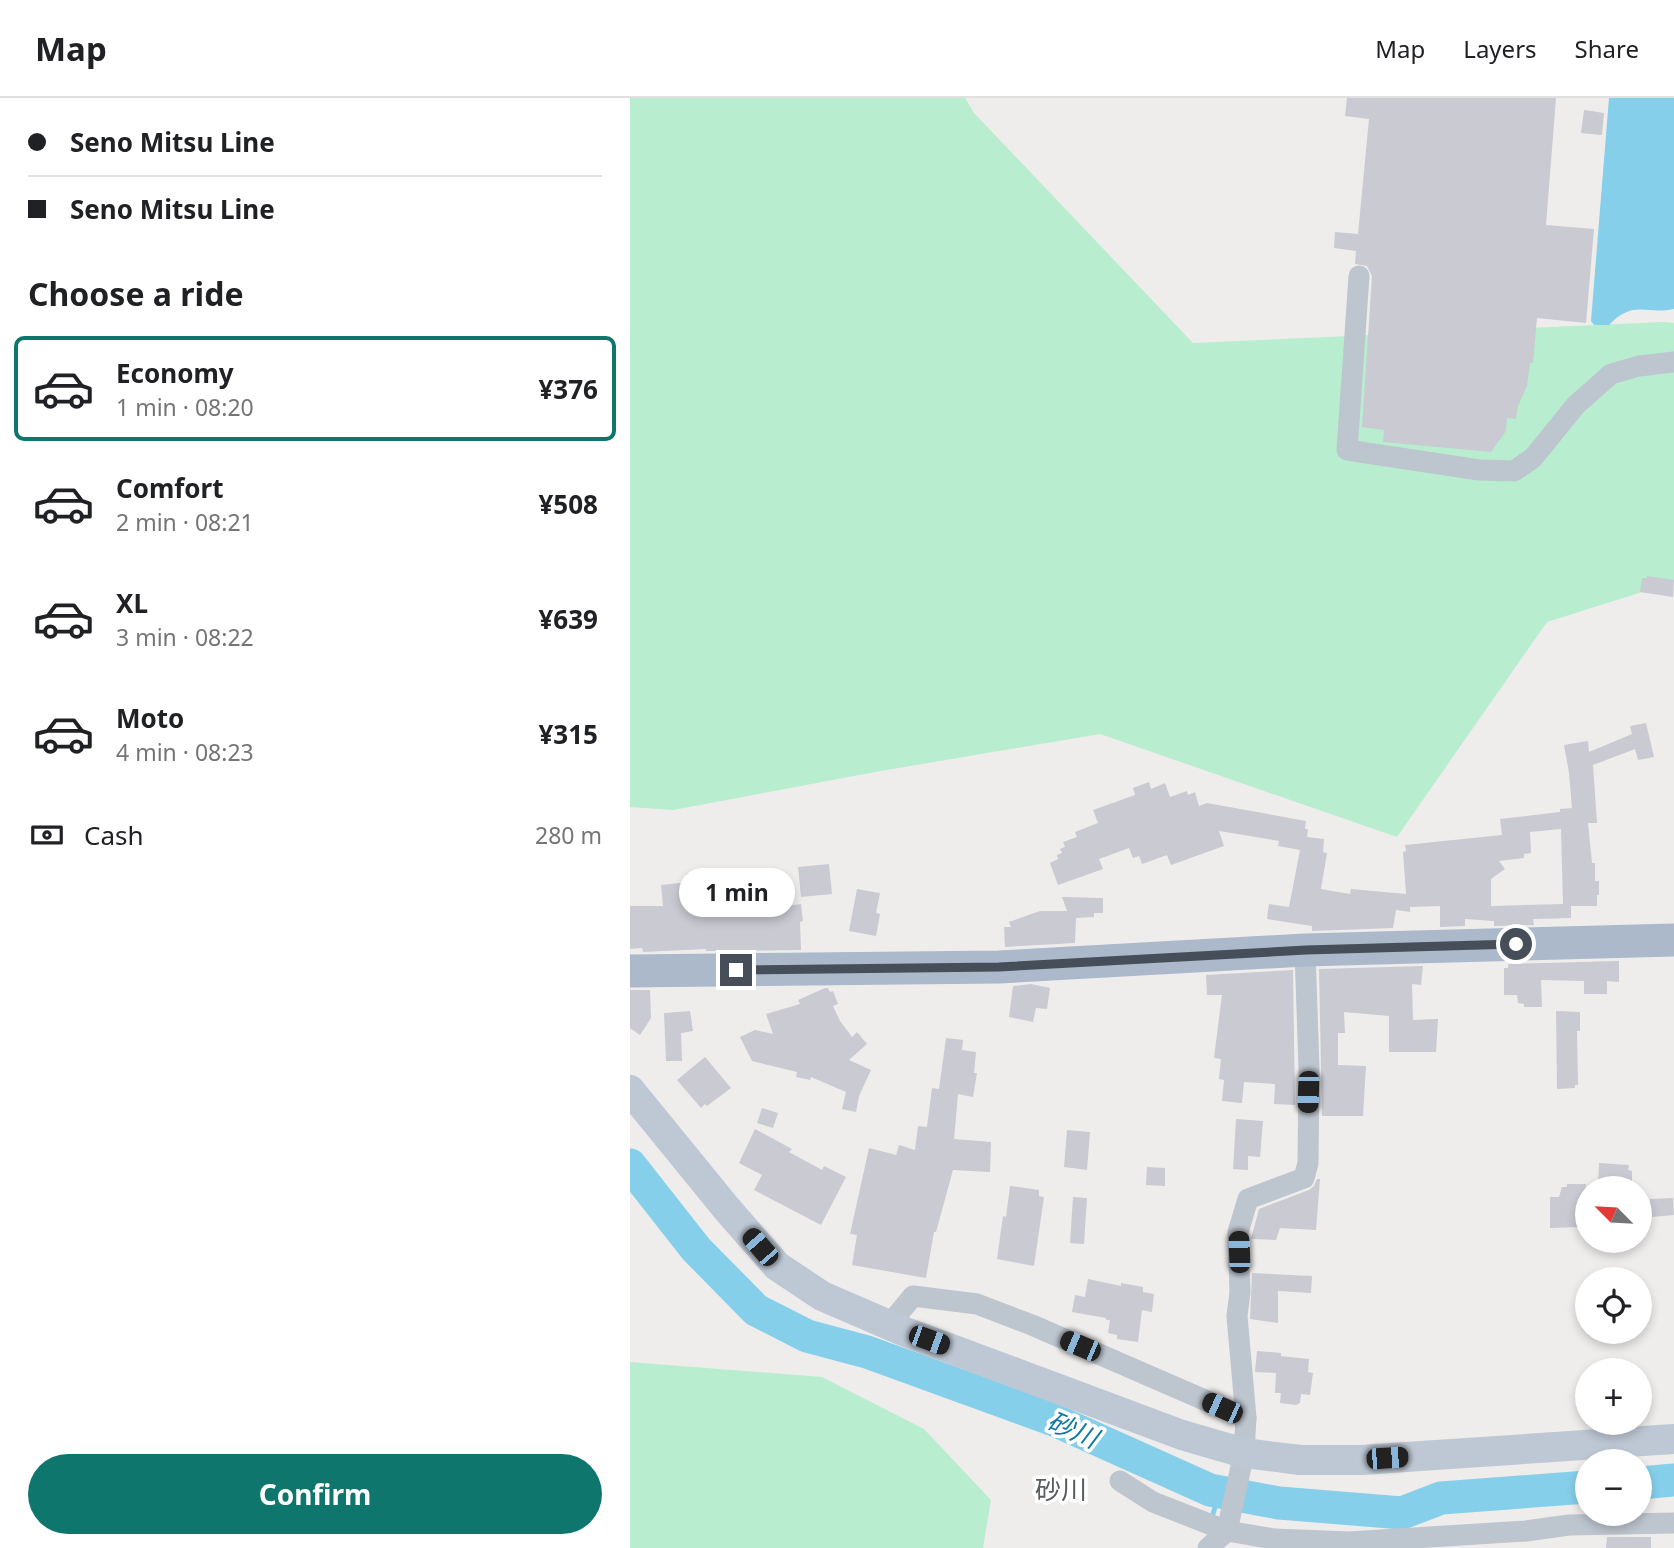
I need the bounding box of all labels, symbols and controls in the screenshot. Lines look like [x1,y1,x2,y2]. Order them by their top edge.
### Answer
text: Map [35,26,107,71]
text: Map [1375,32,1425,65]
text: Layers [1463,32,1537,65]
text: Share [1575,32,1639,65]
text: Seno Mitsu Line [70,124,275,160]
text: Seno Mitsu Line [70,191,275,227]
text: Choose a ride [28,272,244,315]
text: Economy [116,355,234,391]
icon: car [32,357,95,420]
text: ¥376 [539,371,598,407]
text: 1 min · 08:20 [116,391,254,423]
text: Comfort [116,470,224,506]
icon: car [32,472,95,535]
text: ¥508 [539,486,598,522]
text: 2 min · 08:21 [116,506,254,538]
text: XL [116,585,148,621]
icon: car [32,587,95,650]
text: ¥639 [539,601,598,637]
text: 3 min · 08:22 [116,621,254,653]
text: Moto [116,700,184,736]
icon: car [32,702,95,765]
text: ¥315 [539,716,598,752]
text: 4 min · 08:23 [116,736,254,768]
icon: cash [28,816,66,854]
text: Cash [84,817,144,853]
text: 280 m [535,819,602,851]
callout: 1 min [678,868,794,918]
text: 1 min [705,876,769,908]
route start [1500,928,1532,960]
route end [720,954,752,986]
car [1297,1071,1320,1113]
north arrow [1575,1176,1652,1253]
map controls [1575,1176,1652,1526]
car [739,1224,782,1270]
car [1228,1231,1251,1273]
button: locate [1575,1267,1652,1344]
car [906,1323,953,1357]
car [1057,1328,1104,1364]
button: + [1575,1358,1652,1435]
car [1199,1390,1246,1426]
water label: 砂川 [1042,1402,1107,1457]
car [1366,1446,1409,1470]
button: − [1575,1449,1652,1526]
button: Confirm [28,1454,602,1534]
district label: 砂川 [1035,1471,1087,1507]

